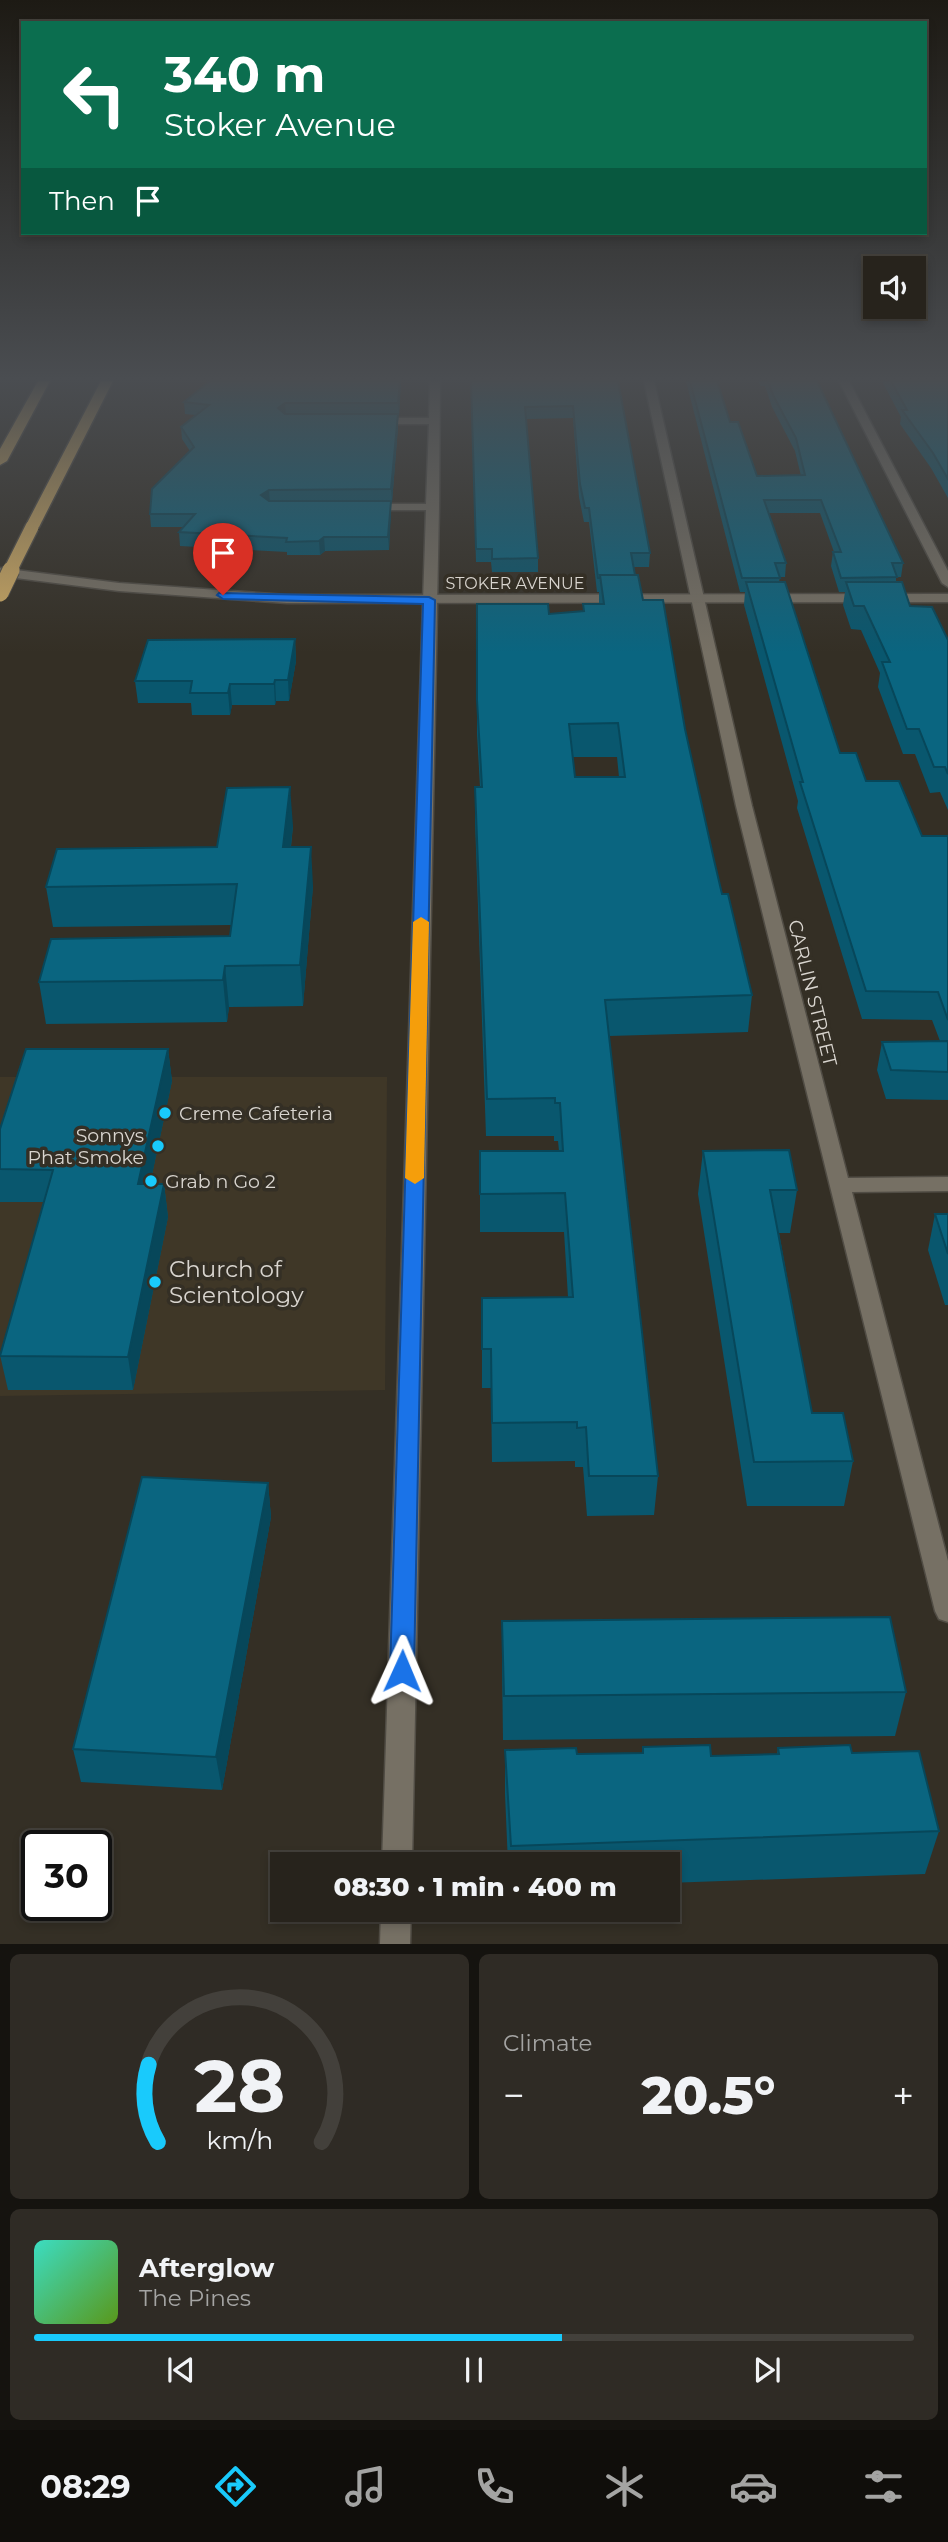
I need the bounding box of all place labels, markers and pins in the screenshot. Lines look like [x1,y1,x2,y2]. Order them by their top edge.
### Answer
pin [193,523,253,595]
place label: Creme Cafeteria [179,1102,333,1125]
marker: Creme Cafeteria [157,1105,173,1121]
place label: Sonnys Phat Smoke [27,1124,144,1169]
marker: Sonnys Phat Smoke [150,1138,166,1154]
place label: Grab n Go 2 [165,1170,276,1193]
marker: Grab n Go 2 [143,1173,159,1189]
place label: Church of Scientology [169,1255,304,1309]
marker: Church of Scientology [147,1274,163,1290]

